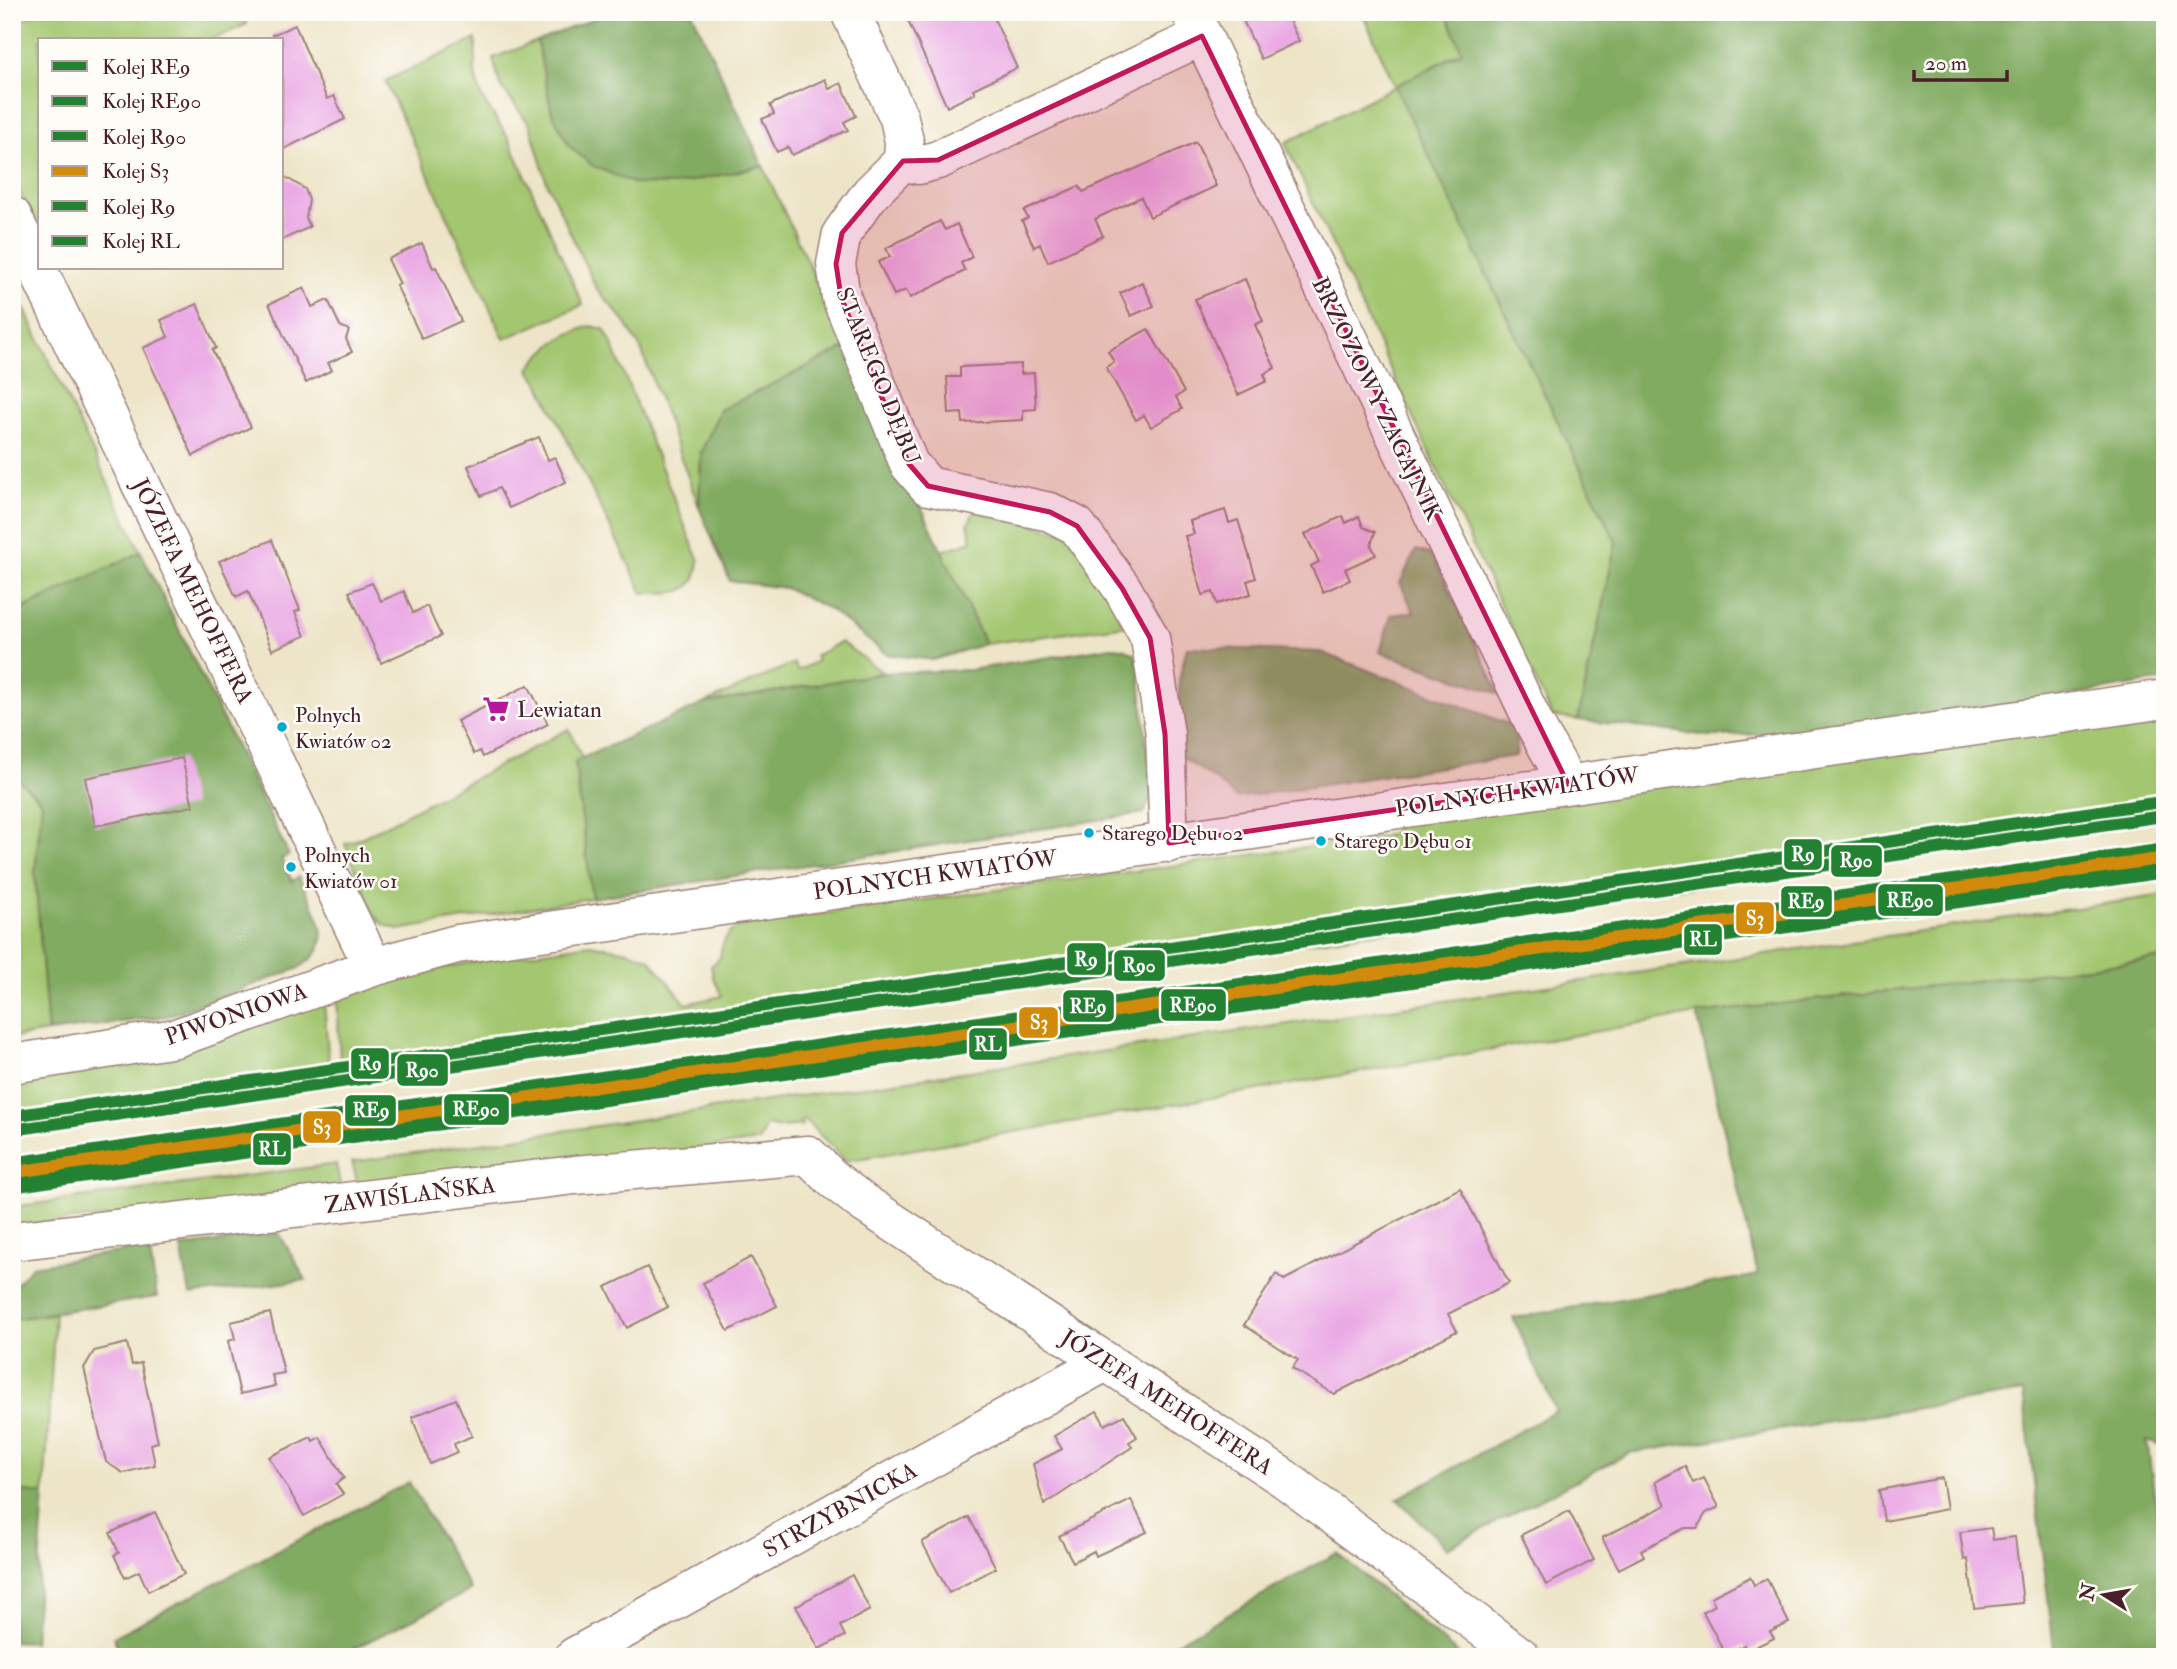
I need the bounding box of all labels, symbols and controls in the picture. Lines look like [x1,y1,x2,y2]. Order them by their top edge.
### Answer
legend [38,38,284,270]
scale bar [1914,38,2007,82]
text: 20 m [1925,50,1967,77]
text: Kolej RE9 [102,54,191,81]
text: Kolej RE90 [102,88,201,115]
text: Kolej R90 [102,124,186,151]
text: Kolej S3 [102,158,169,185]
text: Kolej R9 [102,194,175,221]
text: Kolej RL [102,228,180,255]
street label: BRZOZOWY ZAGAJNIK [1305,272,1449,526]
street label: STAREGO DĘBU [829,283,927,469]
street label: JÓZEFA MEHOFFERA [125,473,260,709]
supermarket icon: Lewiatan [481,694,511,724]
place label: Lewiatan [517,695,602,724]
place label: Polnych Kwiatów 02 [295,702,392,755]
marker: Polnych Kwiatów 02 [275,720,289,734]
street label: POLNYCH KWIATÓW [1393,760,1642,823]
place label: Starego Dębu 02 [1102,820,1243,847]
marker: Starego Dębu 02 [1082,826,1096,840]
place label: Starego Dębu 01 [1334,828,1472,855]
marker: Starego Dębu 01 [1314,834,1328,848]
line badge: R9 [1783,838,1823,871]
place label: Polnych Kwiatów 01 [304,842,397,895]
street label: POLNYCH KWIATÓW [811,843,1060,906]
text: R9 [1791,843,1815,867]
line badge: R90 [1830,844,1883,878]
text: R90 [1839,849,1873,873]
marker: Polnych Kwiatów 01 [284,860,298,874]
line badge: RE90 [1877,883,1944,917]
line badge: RE9 [1780,885,1833,918]
text: RE90 [1887,889,1934,913]
text: RE9 [1787,890,1825,914]
line badge: S3 [1735,901,1775,935]
text: S3 [1746,907,1764,931]
line badge: RL [1683,923,1723,956]
text: RL [1689,928,1717,952]
line badge: R9 [1066,942,1107,976]
text: R9 [1074,948,1098,972]
line badge: R90 [1113,949,1166,982]
text: R90 [1122,954,1156,978]
street label: PIWONIOWA [161,976,311,1052]
line badge: RE90 [1160,988,1227,1022]
line badge: RE9 [1062,989,1115,1023]
text: RE90 [1170,994,1217,1018]
text: RE9 [1069,995,1107,1019]
line badge: S3 [1018,1006,1059,1039]
text: S3 [1030,1011,1048,1035]
line badge: RL [968,1027,1008,1061]
text: RL [974,1033,1002,1057]
line badge: R9 [350,1047,390,1080]
text: R9 [358,1052,382,1076]
line badge: R90 [396,1053,449,1087]
text: R90 [405,1059,439,1083]
line badge: RE90 [443,1093,510,1126]
line badge: RE9 [344,1094,397,1127]
text: RE90 [453,1098,500,1122]
text: RE9 [352,1099,390,1123]
line badge: S3 [302,1110,342,1144]
text: S3 [313,1116,331,1140]
line badge: RL [252,1132,292,1166]
text: RL [258,1138,286,1162]
street label: ZAWIŚLAŃSKA [323,1170,497,1220]
street label: JÓZEFA MEHOFFERA [1055,1322,1279,1482]
street label: STRZYBNICKA [758,1455,923,1564]
north arrow [2068,1560,2138,1630]
text: N [2075,1580,2102,1604]

